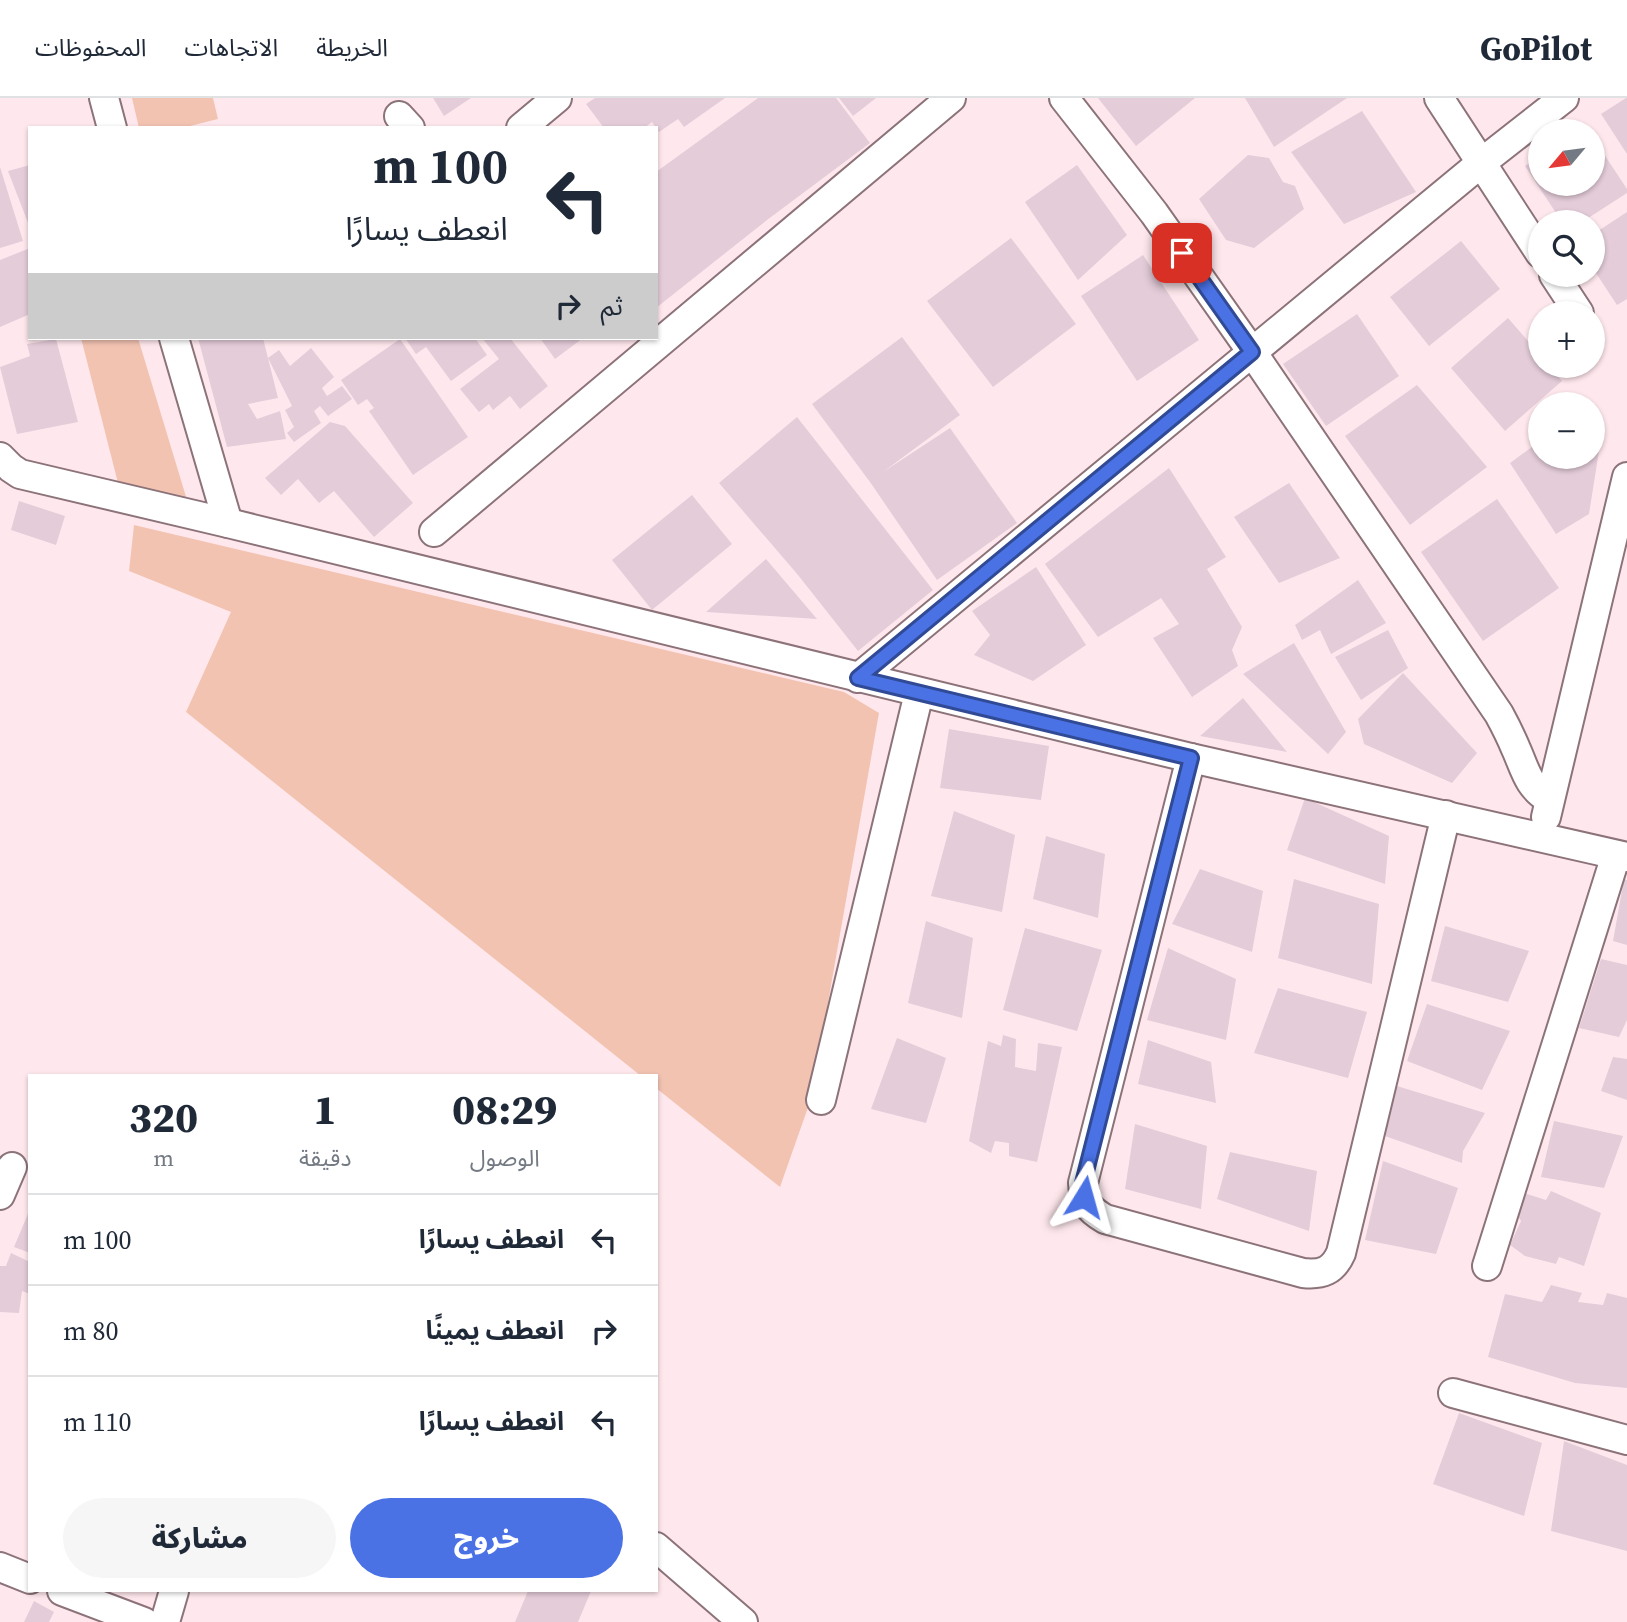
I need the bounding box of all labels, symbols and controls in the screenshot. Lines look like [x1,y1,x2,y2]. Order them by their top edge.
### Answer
text: GoPilot [1480,26,1592,71]
text: المحفوظات [35,31,146,64]
text: الاتجاهات [184,31,278,64]
text: الخريطة [316,31,388,64]
north arrow [1528,119,1605,196]
map controls [1528,119,1605,469]
text: 100 m [373,132,508,199]
icon: left [532,154,623,245]
text: انعطف يسارًا [345,207,508,251]
button: search [1528,210,1605,287]
pin [1152,223,1212,283]
icon: arrive [1163,234,1201,272]
icon: right [549,287,587,325]
text: ثم [601,288,623,324]
button: + [1528,301,1605,378]
button: − [1528,392,1605,469]
text: 1 [314,1080,337,1138]
text: 08:29 [452,1080,557,1138]
text: 320 [129,1088,198,1146]
text: m [153,1142,174,1174]
text: دقيقة [299,1142,351,1174]
text: الوصول [470,1142,540,1174]
position arrow [1047,1160,1121,1234]
text: انعطف يسارًا [419,1221,564,1257]
icon: left [585,1221,623,1259]
text: 100 m [63,1222,132,1258]
text: انعطف يمينًا [425,1312,564,1348]
icon: right [585,1312,623,1350]
text: 80 m [63,1313,119,1349]
text: انعطف يسارًا [419,1403,564,1439]
icon: left [585,1403,623,1441]
text: 110 m [63,1404,132,1440]
button: مشاركة [63,1498,336,1578]
button: خروج [350,1498,623,1578]

